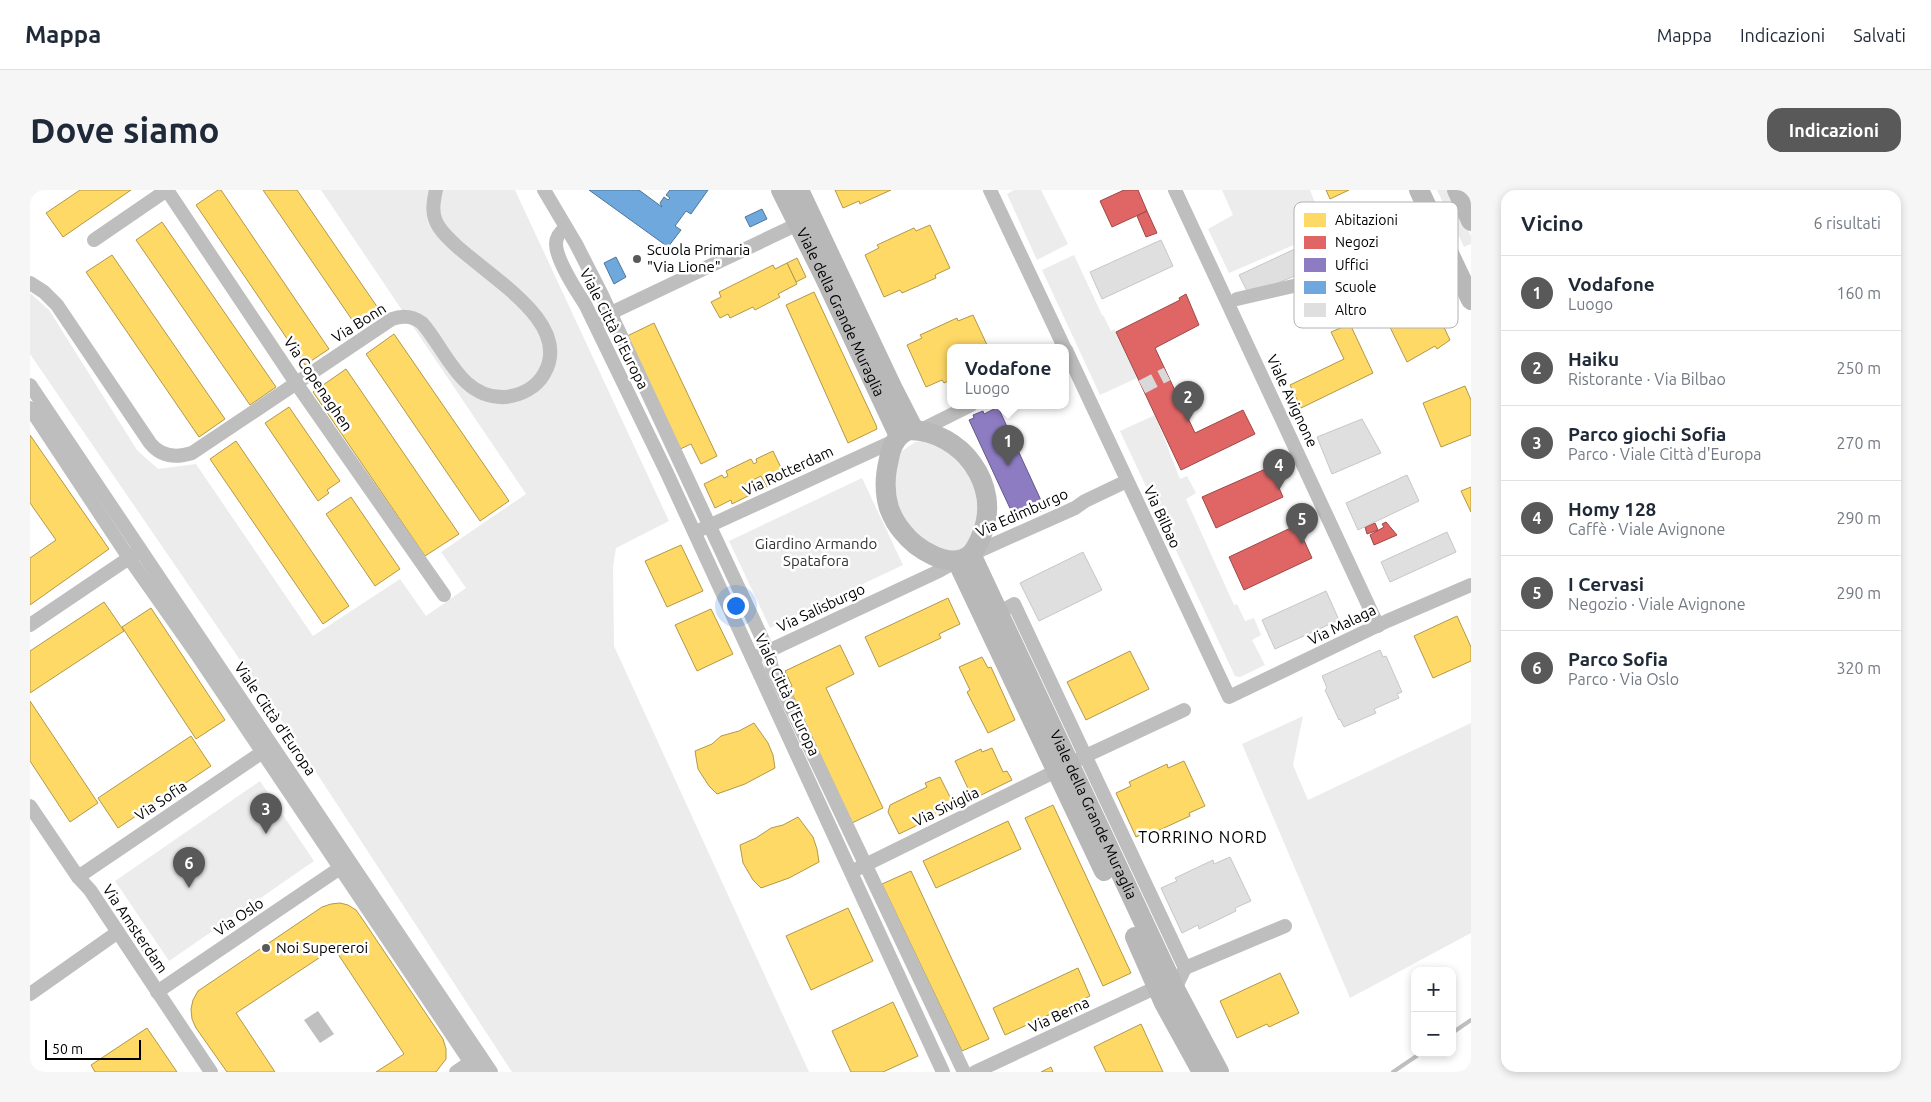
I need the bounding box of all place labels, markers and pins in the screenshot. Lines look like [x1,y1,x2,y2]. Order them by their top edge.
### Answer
place label: Scuola Primaria "Via Lione" [647,241,750,275]
marker: Scuola Primaria "Via Lione" [631,253,643,265]
pin: 2 [1172,381,1204,422]
pin: 1 [992,425,1024,466]
pin: 4 [1263,449,1295,490]
pin: 5 [1286,503,1318,544]
pin: 3 [250,793,282,834]
pin: 6 [173,847,205,888]
place label: Noi Supereroi [276,939,368,956]
marker: Noi Supereroi [260,942,272,954]

